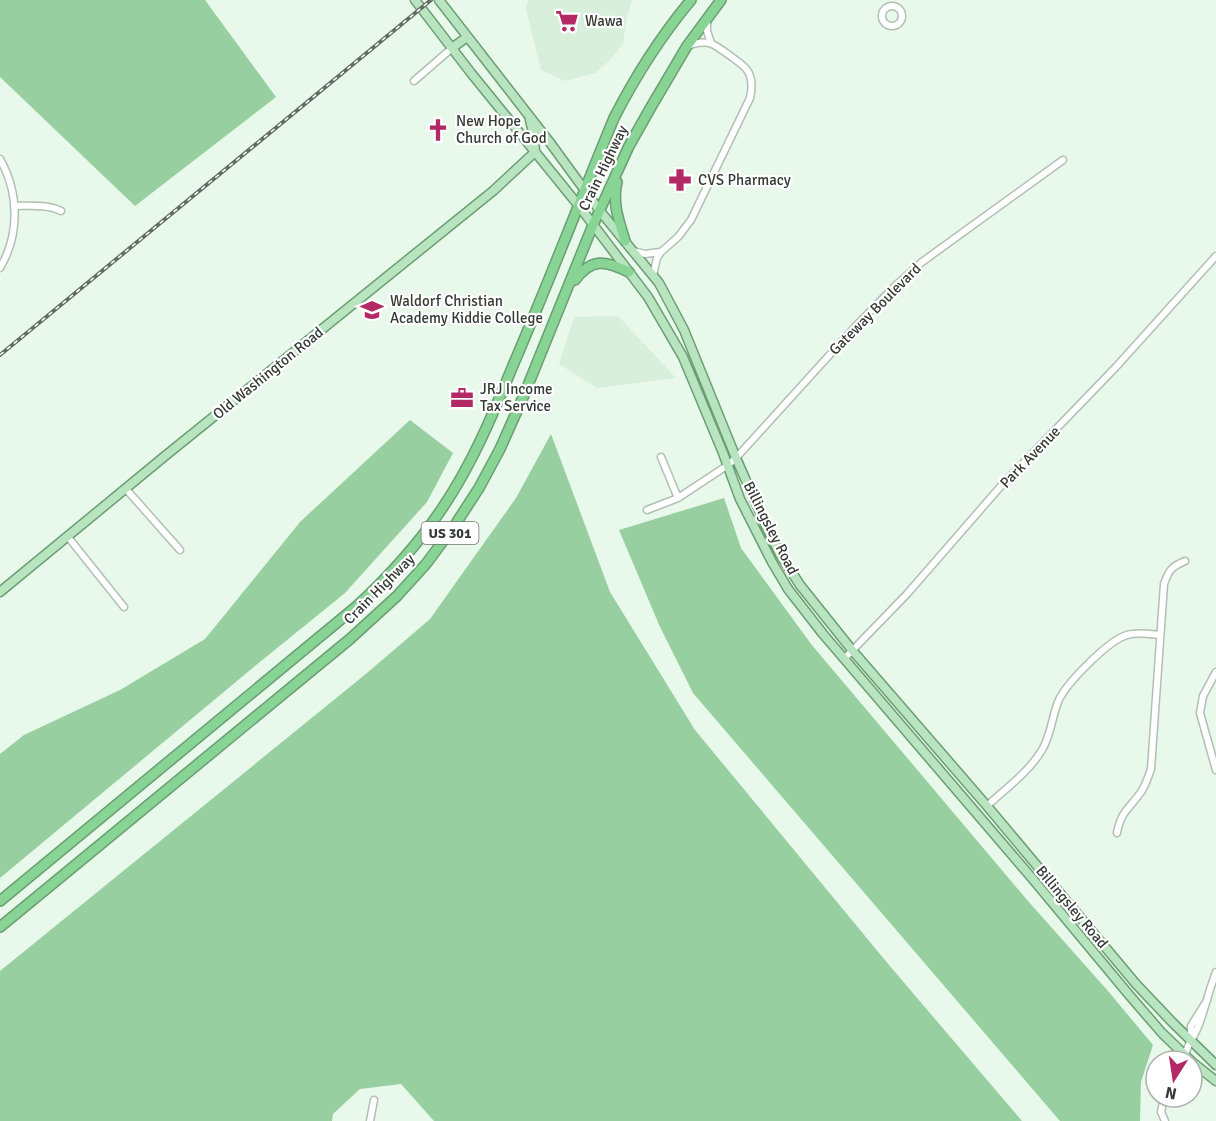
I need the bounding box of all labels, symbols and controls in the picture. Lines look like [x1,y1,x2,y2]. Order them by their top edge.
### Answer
supermarket icon: Wawa [554,8,580,34]
place label: Wawa [585,12,623,30]
place label: New Hope Church of God [456,112,547,147]
church icon: New Hope Church of God [425,117,451,143]
street label: Crain Highway [575,122,631,214]
pharmacy icon: CVS Pharmacy [667,167,693,193]
place label: CVS Pharmacy [698,171,791,189]
street label: Gateway Boulevard [825,259,925,359]
place label: Waldorf Christian Academy Kiddie College [390,292,543,327]
school or university icon: Waldorf Christian Academy Kiddie College [359,297,385,323]
street label: Old Washington Road [209,323,327,423]
place label: JRJ Income Tax Service [480,380,553,415]
office icon: JRJ Income Tax Service [449,385,475,411]
street label: Park Avenue [996,422,1064,492]
street label: Billingsley Road [740,478,802,578]
road number: US 301 [422,522,478,544]
street label: Crain Highway [340,550,418,628]
street label: Billingsley Road [1032,862,1112,952]
north arrow [1144,1049,1204,1109]
text: N [1164,1082,1179,1104]

